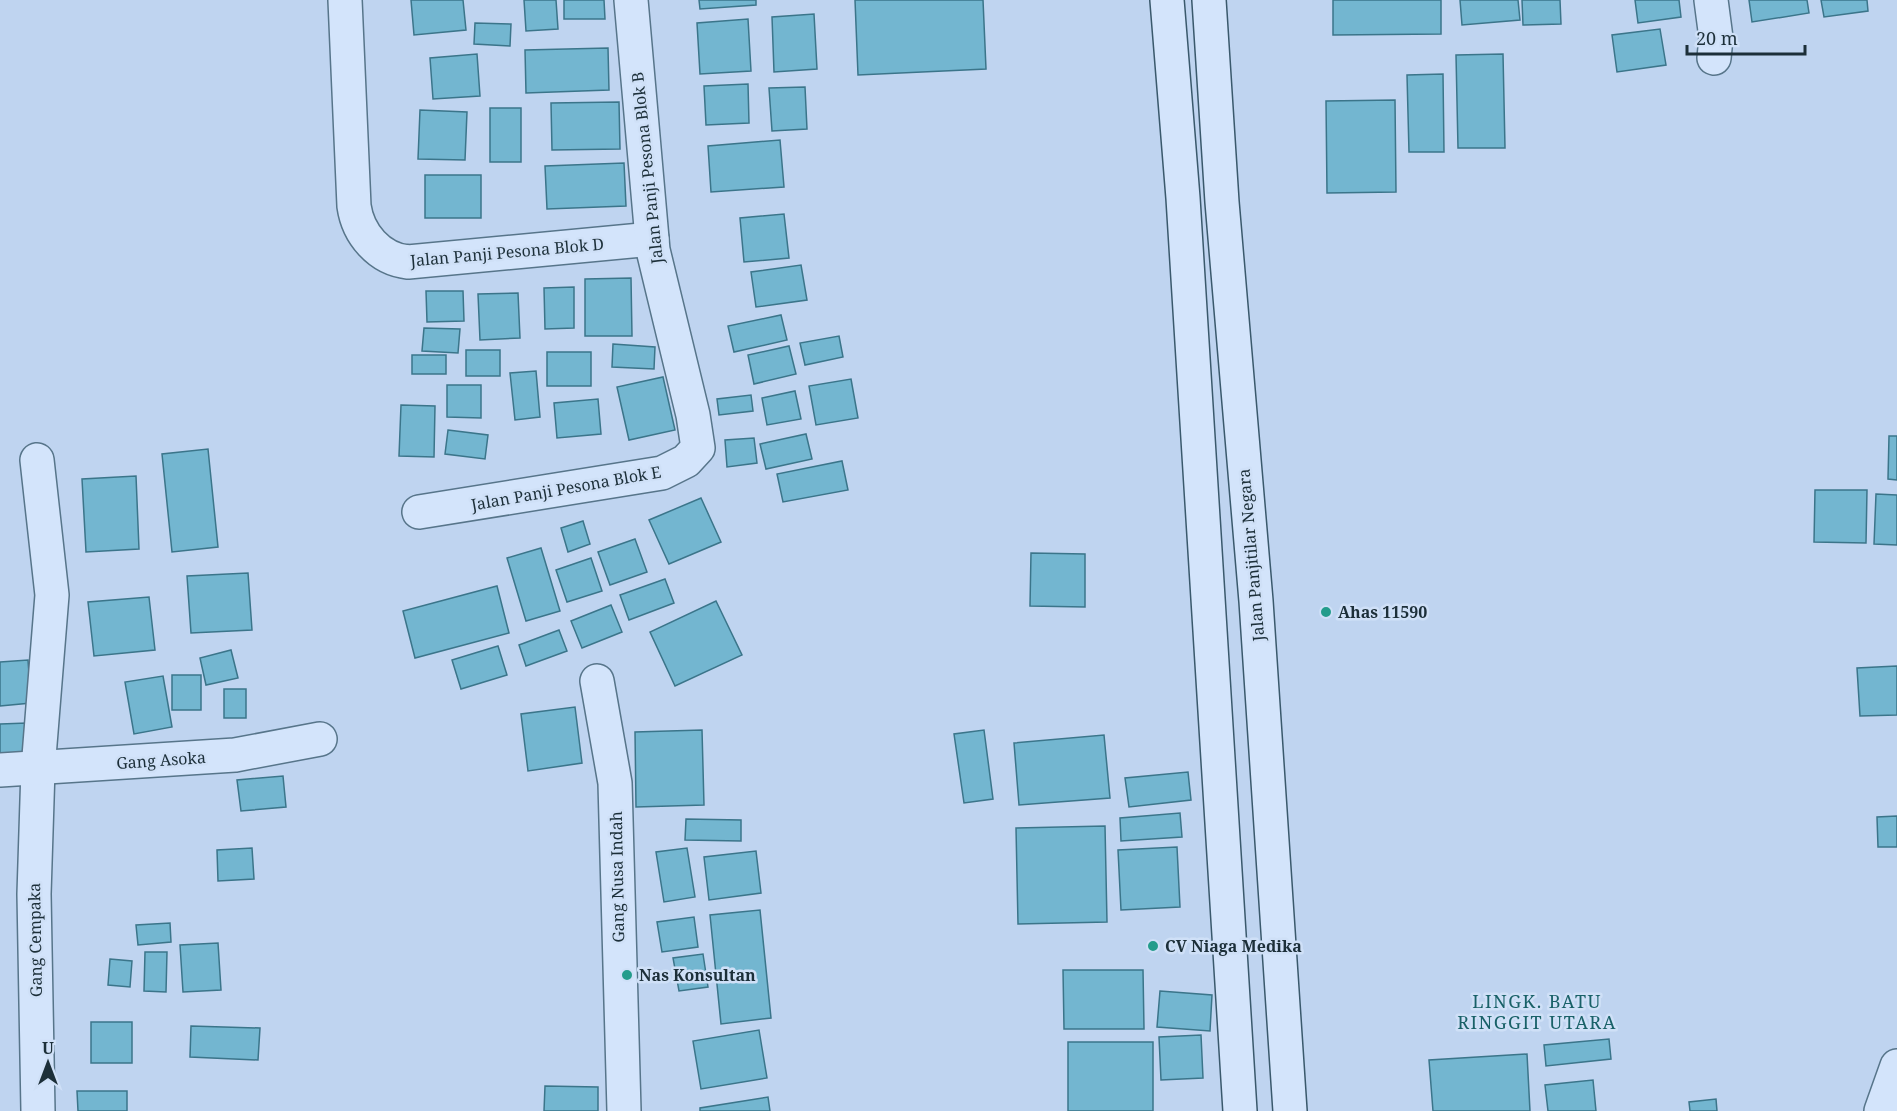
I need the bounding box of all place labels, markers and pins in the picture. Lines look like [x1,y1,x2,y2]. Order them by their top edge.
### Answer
place label: Ahas 11590 [1338,601,1427,623]
marker: Ahas 11590 [1319,605,1333,619]
place label: CV Niaga Medika [1165,935,1302,957]
marker: CV Niaga Medika [1146,939,1160,953]
place label: Nas Konsultan [639,964,756,986]
marker: Nas Konsultan [620,968,634,982]

